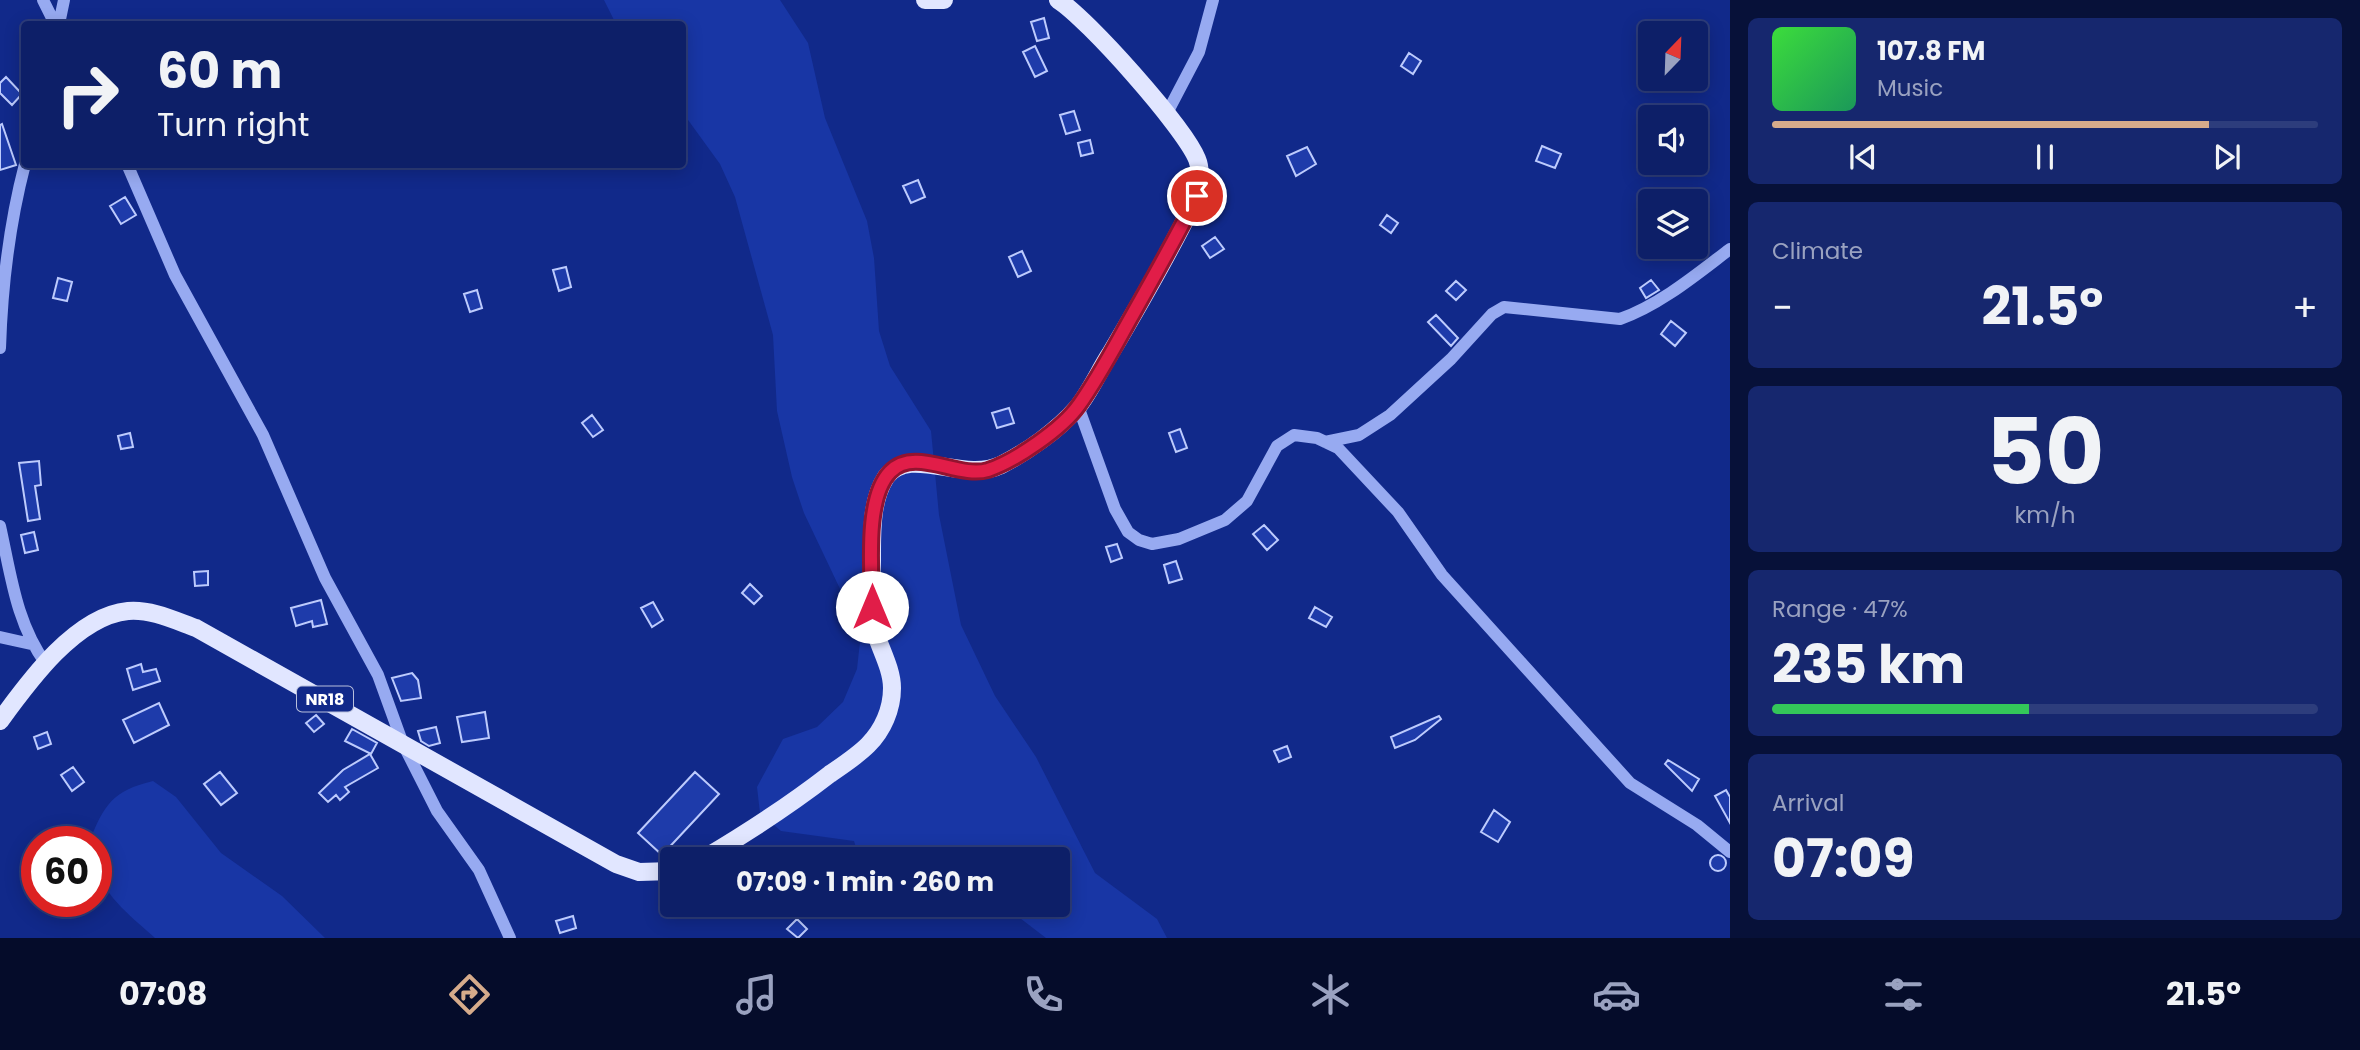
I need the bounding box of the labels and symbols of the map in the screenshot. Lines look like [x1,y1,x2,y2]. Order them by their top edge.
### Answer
north arrow [1638,21,1708,91]
pin [1167,166,1227,226]
position arrow [835,570,909,644]
road number: NR18 [297,686,353,712]
speed limit sign: 60 [21,826,112,917]

